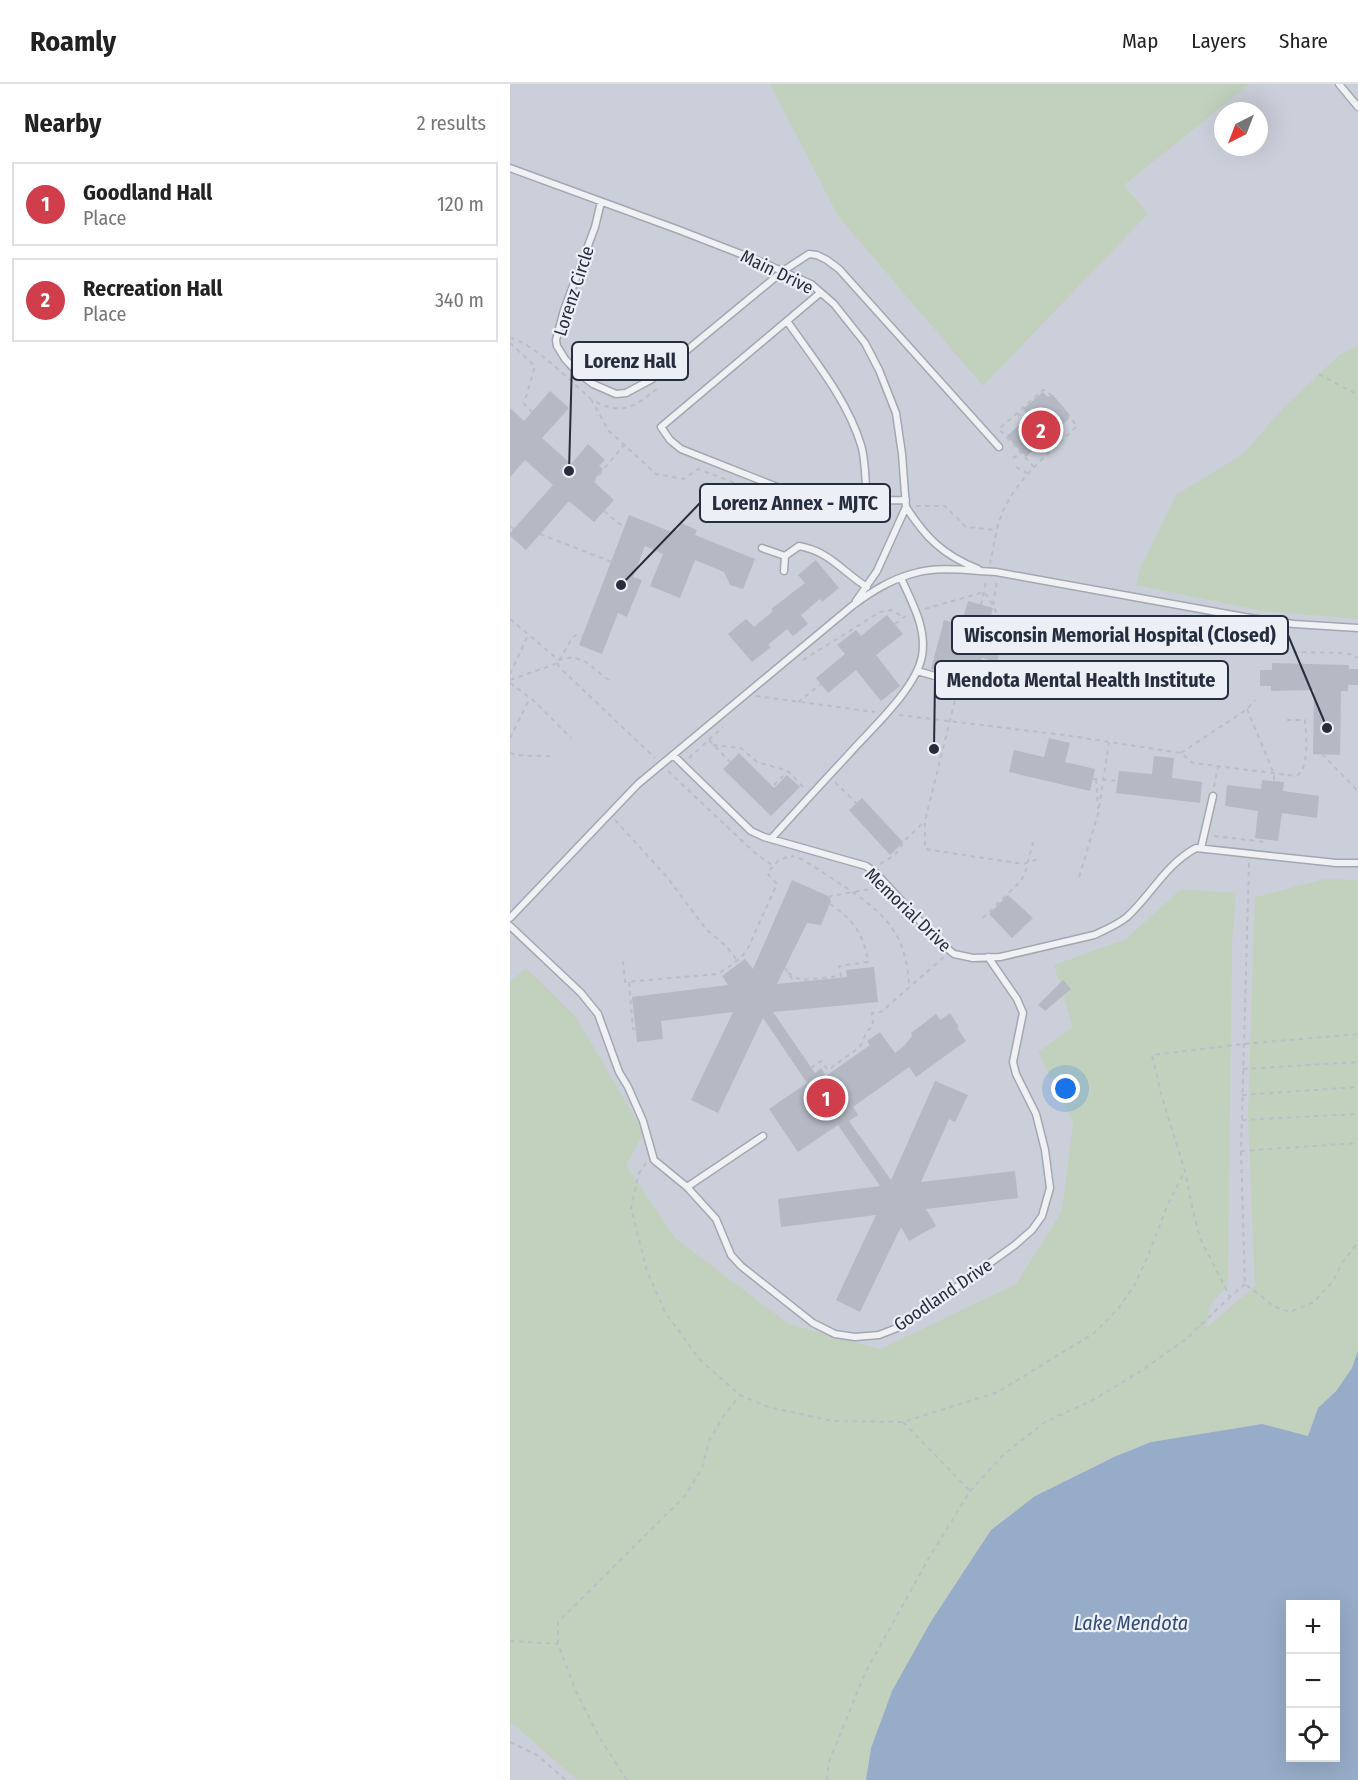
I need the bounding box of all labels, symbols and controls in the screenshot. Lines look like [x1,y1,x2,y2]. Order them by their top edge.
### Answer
text: Roamly [30,25,116,58]
text: Map [1122,28,1158,54]
text: Layers [1191,28,1246,54]
text: Share [1279,28,1328,54]
north arrow [1214,102,1268,156]
text: Nearby [24,108,101,139]
text: 2 results [417,111,486,135]
text: Goodland Hall [83,179,212,206]
text: 1 [41,192,50,216]
text: 120 m [437,192,484,216]
text: Place [83,206,126,230]
street label: Lorenz Circle [549,243,599,339]
street label: Main Drive [737,245,817,299]
text: Recreation Hall [83,275,222,302]
text: 2 [41,288,50,312]
text: 340 m [435,288,484,312]
text: Place [83,302,126,326]
callout: Lorenz Hall [572,342,688,380]
text: Lorenz Hall [584,349,677,373]
pin: 2 [1022,408,1060,452]
callout: Lorenz Annex - MJTC [700,484,890,522]
text: Lorenz Annex - MJTC [712,491,879,515]
callout: Wisconsin Memorial Hospital (Closed) [952,616,1288,654]
text: Wisconsin Memorial Hospital (Closed) [964,623,1276,647]
callout: Mendota Mental Health Institute [935,661,1228,699]
text: Mendota Mental Health Institute [947,668,1215,692]
street label: Memorial Drive [860,863,956,957]
your location [1051,1074,1080,1103]
pin: 1 [806,1076,846,1120]
street label: Goodland Drive [890,1254,996,1336]
map controls [1286,1600,1340,1762]
button: + [1286,1600,1340,1654]
water label: Lake Mendota [1074,1611,1188,1635]
button: − [1286,1654,1340,1708]
button: locate [1286,1708,1340,1762]

